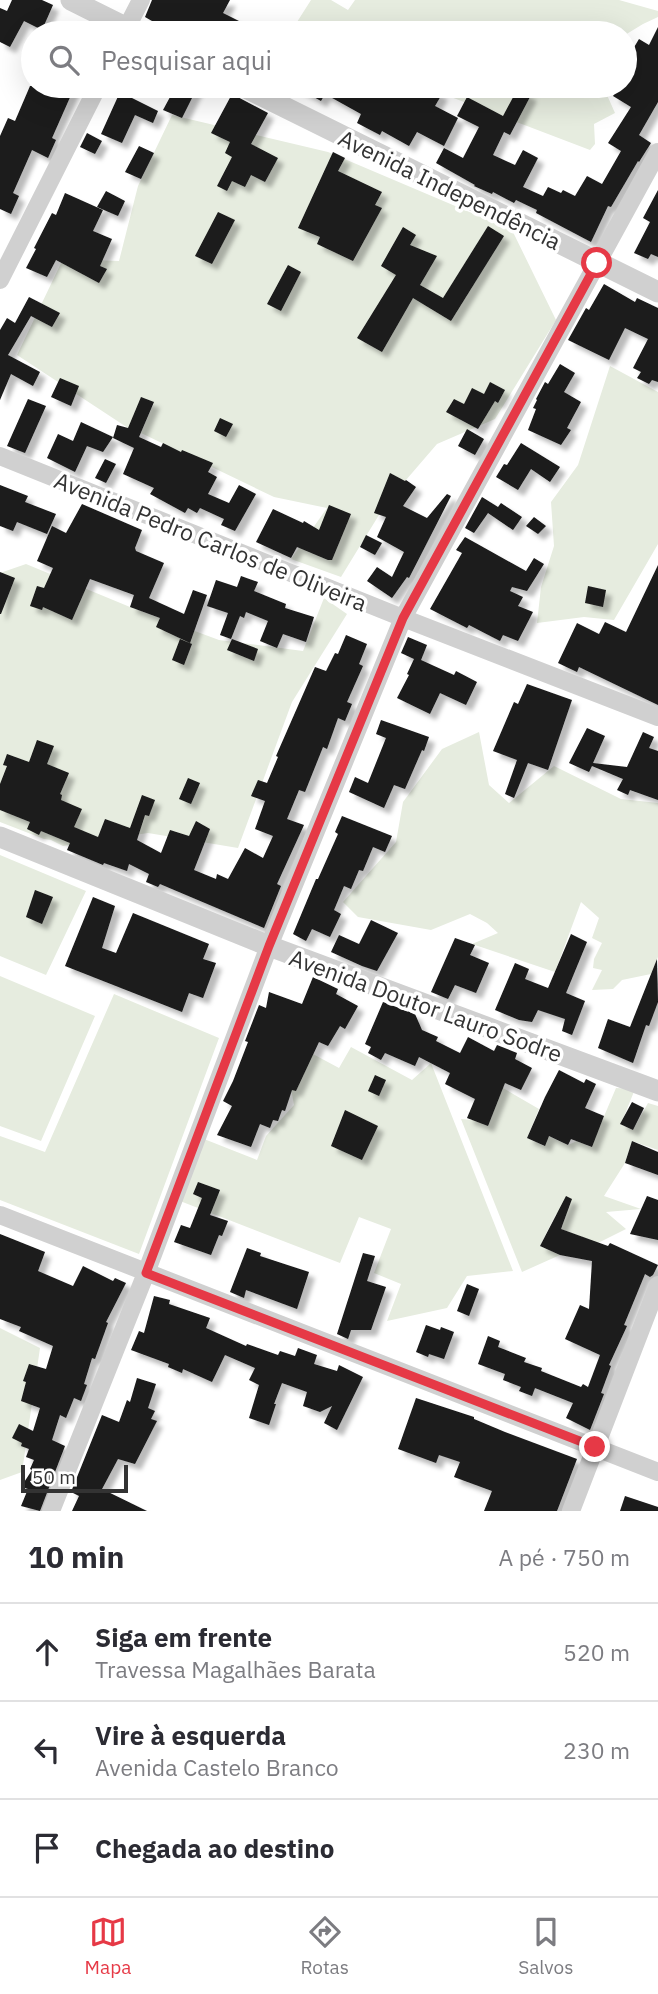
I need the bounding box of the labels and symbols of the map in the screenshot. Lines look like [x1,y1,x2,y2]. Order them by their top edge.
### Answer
street label: Avenida Independência [334,122,566,256]
route start [581,247,612,278]
street label: Avenida Pedro Carlos de Oliveira [50,464,372,618]
street label: Avenida Doutor Lauro Sodre [286,942,566,1068]
route end [579,1431,610,1462]
scale bar [21,1462,128,1494]

